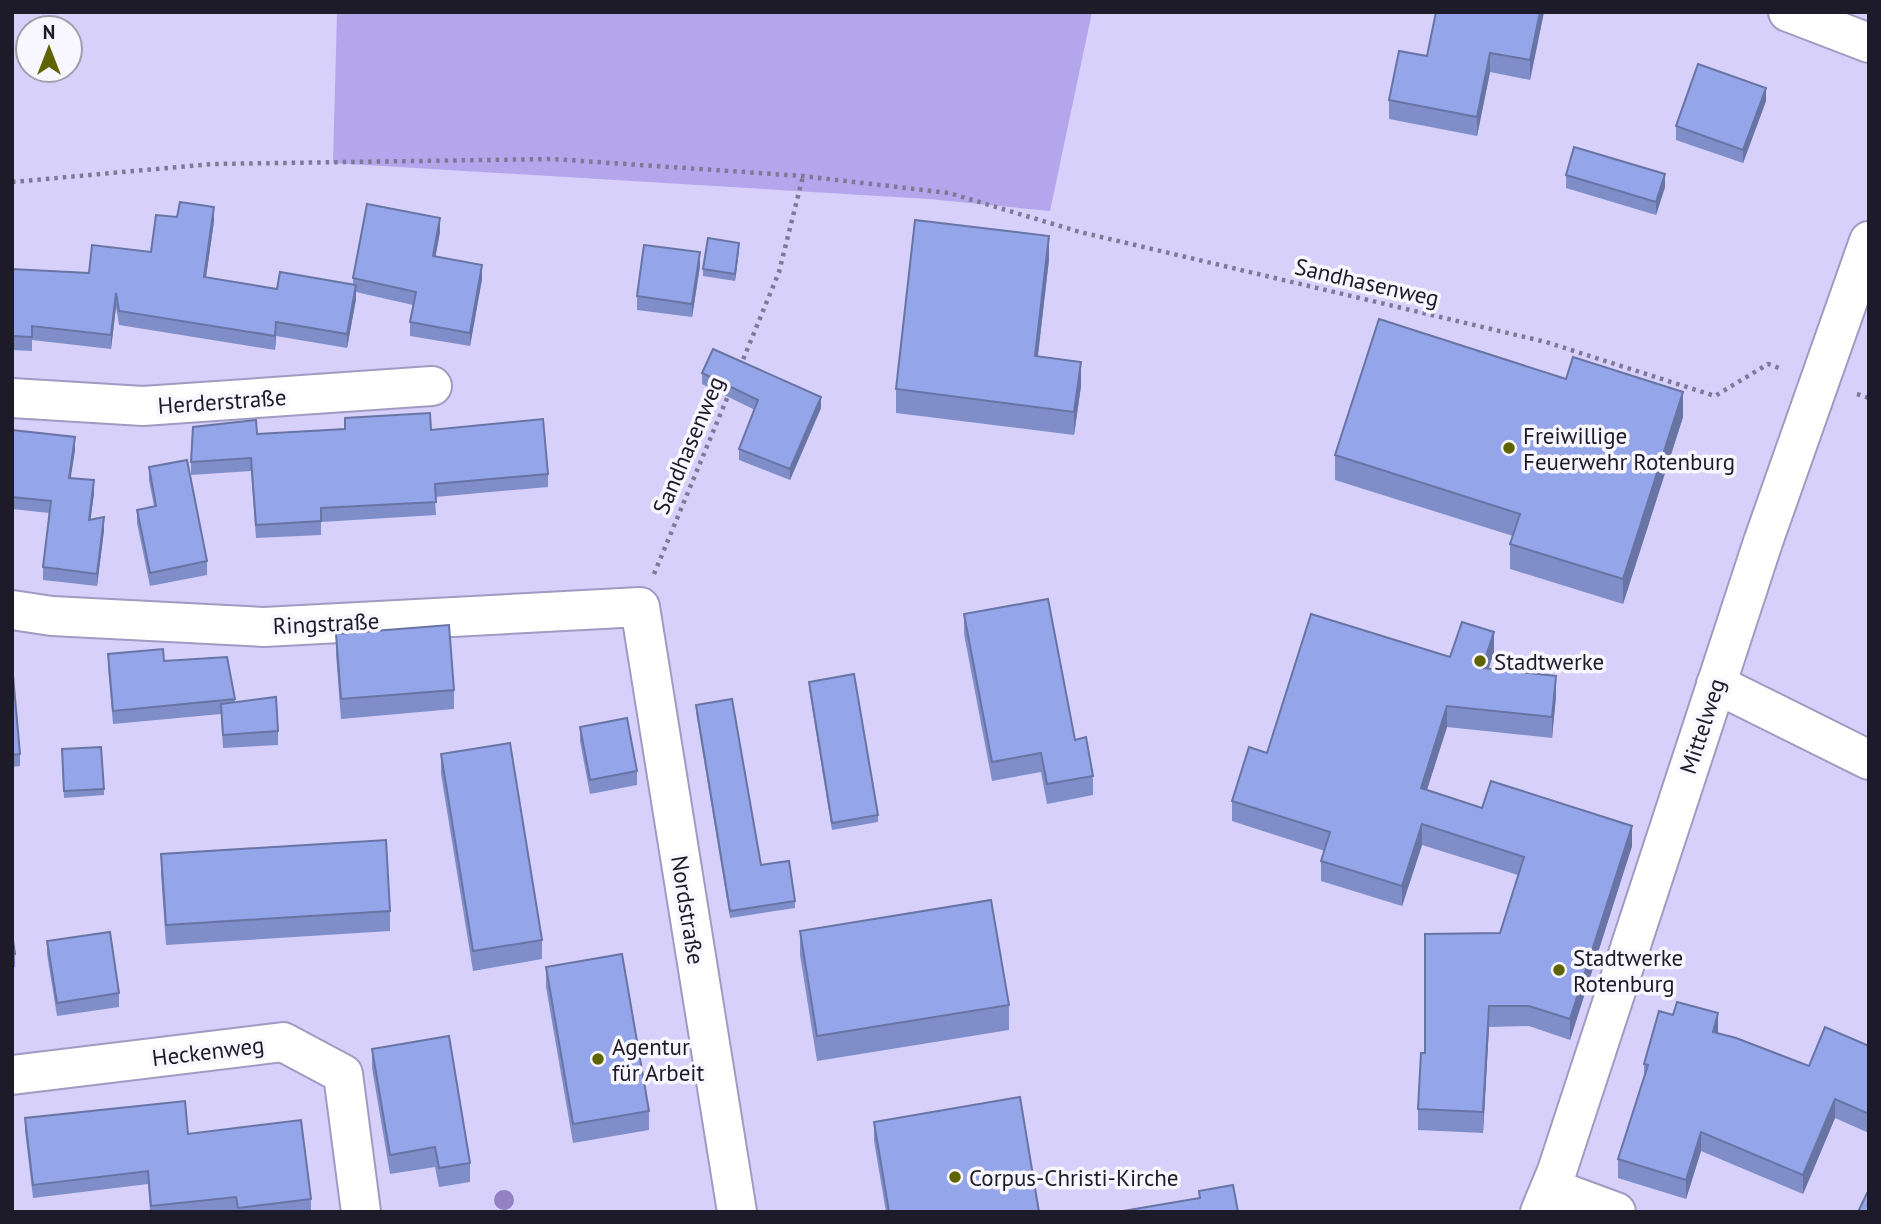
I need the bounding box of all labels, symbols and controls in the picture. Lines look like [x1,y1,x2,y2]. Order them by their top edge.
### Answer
north arrow [14,14,84,84]
text: N [43,20,55,44]
street label: Sandhasenweg [1292,251,1442,313]
street label: Sandhasenweg [646,372,730,518]
street label: Herderstraße [157,382,287,420]
place label: Freiwillige Feuerwehr Rotenburg [1523,421,1735,476]
marker: Freiwillige Feuerwehr Rotenburg [1501,440,1517,456]
street label: Ringstraße [272,606,380,640]
place label: Stadtwerke [1494,647,1604,676]
marker: Stadtwerke [1472,653,1488,669]
street label: Mittelweg [1673,675,1731,777]
street label: Nordstraße [665,853,711,967]
place label: Stadtwerke Rotenburg [1573,943,1683,998]
marker: Stadtwerke Rotenburg [1551,962,1567,978]
street label: Heckenweg [150,1030,266,1072]
place label: Agentur für Arbeit [612,1032,705,1087]
marker: Agentur für Arbeit [590,1051,606,1067]
place label: Corpus-Christi-Kirche [969,1163,1179,1192]
marker: Corpus-Christi-Kirche [947,1169,963,1185]

